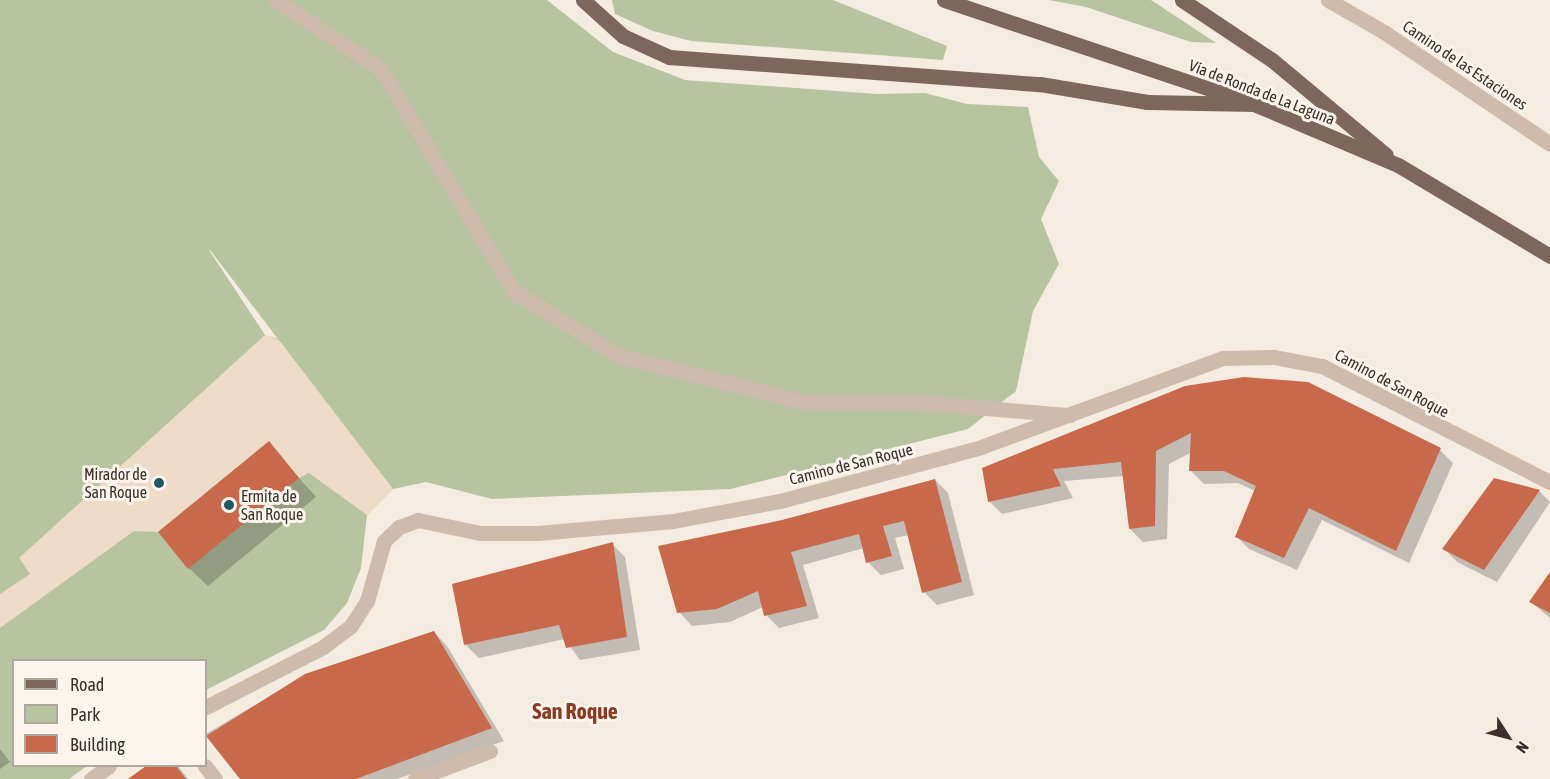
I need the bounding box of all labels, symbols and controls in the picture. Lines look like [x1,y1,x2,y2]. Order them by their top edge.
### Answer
street label: Camino de las Estaciones [1399,16,1531,114]
street label: Vía de Ronda de La Laguna [1186,55,1338,129]
street label: Camino de San Roque [1332,345,1452,421]
street label: Camino de San Roque [787,439,915,489]
place label: Mirador de San Roque [84,464,147,502]
marker: Mirador de San Roque [152,476,166,490]
place label: Ermita de San Roque [241,486,303,524]
marker: Ermita de San Roque [222,498,236,512]
legend [12,659,207,767]
text: Road [70,674,104,695]
district label: San Roque [532,699,618,725]
text: Park [70,704,100,725]
north arrow [1478,707,1538,767]
text: Building [70,734,125,755]
text: N [1513,738,1533,757]

